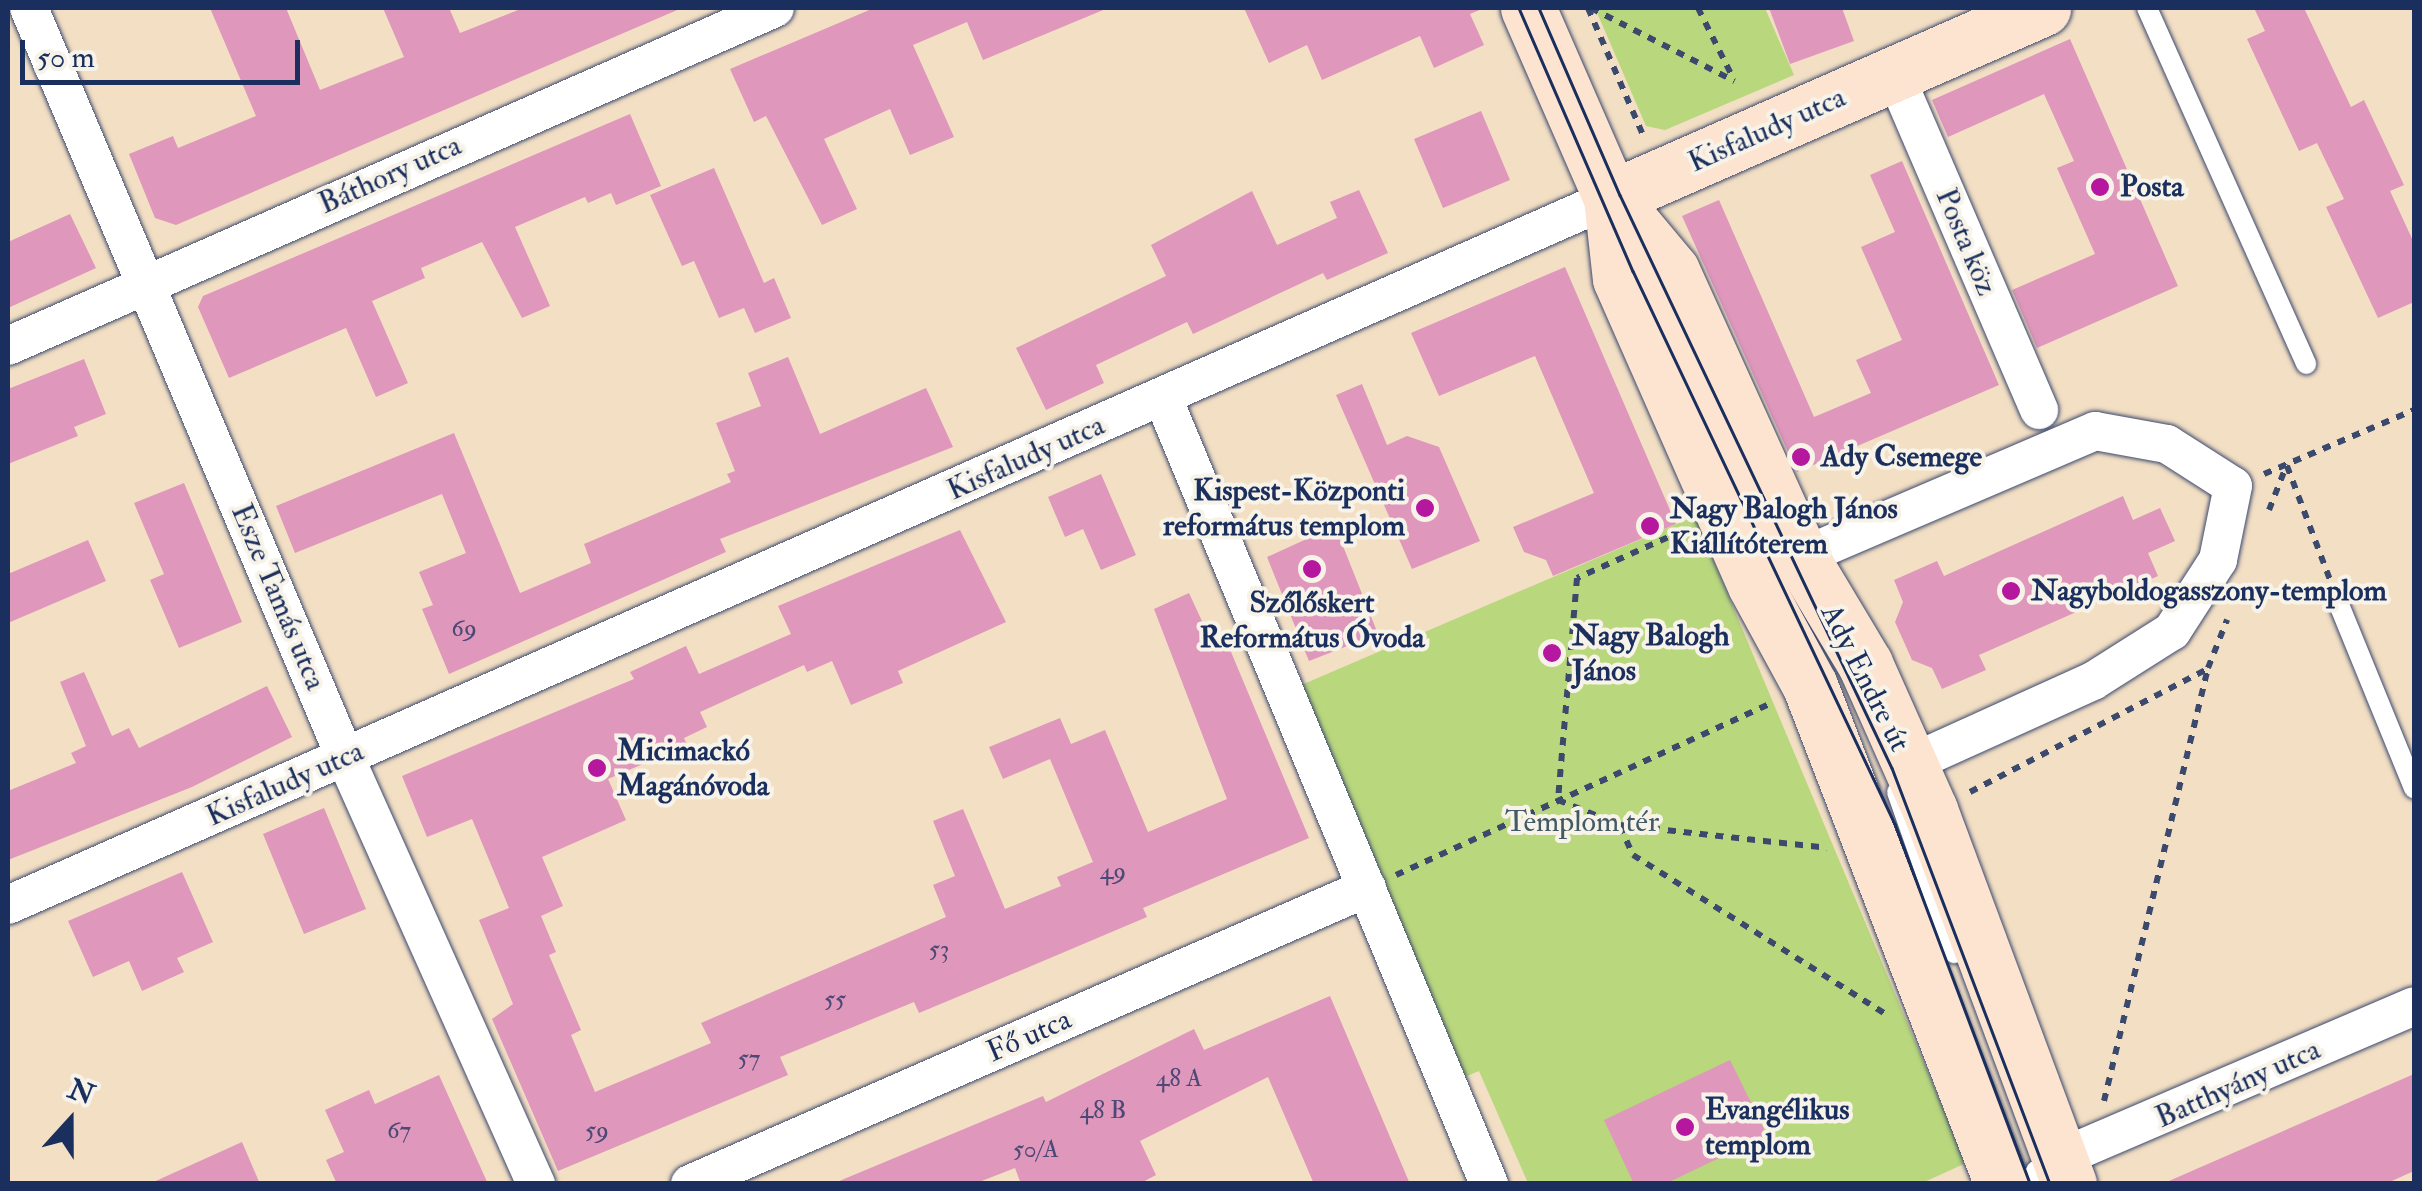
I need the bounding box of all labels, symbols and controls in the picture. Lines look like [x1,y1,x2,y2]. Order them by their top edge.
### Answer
scale bar [25,20,305,82]
text: 50 m [37,39,95,76]
street label: Kisfaludy utca [1683,79,1851,181]
street label: Báthory utca [313,128,467,222]
place label: Posta [2120,169,2183,205]
marker: Posta [2089,176,2111,198]
street label: Posta köz [1927,183,2005,301]
street label: Kisfaludy utca [942,407,1110,509]
place label: Ady Csemege [1821,439,1982,475]
marker: Ady Csemege [1790,446,1812,468]
place label: Kispest-Központi református templom [1163,473,1405,544]
place label: Nagy Balogh János Kiállítóterem [1670,491,1898,562]
marker: Kispest-Központi református templom [1414,497,1436,519]
street label: Esze Tamás utca [223,499,333,695]
marker: Nagy Balogh János Kiállítóterem [1639,515,1661,537]
marker: Szőlőskert Református Óvoda [1301,558,1323,580]
place label: Nagyboldogasszony-templom [2031,573,2387,609]
marker: Nagyboldogasszony-templom [2000,580,2022,602]
place label: Szőlőskert Református Óvoda [1199,585,1425,656]
street label: Ady Endre út [1813,598,1917,758]
house number: 69 [451,614,477,644]
place label: Nagy Balogh János [1572,618,1730,688]
marker: Nagy Balogh János [1541,642,1563,664]
street label: Kisfaludy utca [201,733,369,835]
place label: Micimackó Magánóvoda [617,733,769,804]
marker: Micimackó Magánóvoda [586,757,608,779]
park label: Templom tér [1505,804,1659,840]
house number: 49 [1100,857,1126,887]
house number: 53 [929,935,949,965]
house number: 55 [824,985,846,1015]
street label: Fő utca [981,1002,1077,1070]
street label: Batthyány utca [2150,1032,2326,1136]
house number: 57 [738,1044,760,1074]
house number: 48 A [1156,1064,1202,1094]
north arrow [20,1071,120,1171]
text: N [63,1072,99,1113]
place label: Evangélikus templom [1705,1092,1849,1162]
house number: 48 B [1080,1096,1126,1126]
house number: 67 [387,1116,411,1146]
house number: 59 [585,1116,609,1146]
marker: Evangélikus templom [1674,1116,1696,1138]
house number: 50/A [1013,1135,1059,1165]

